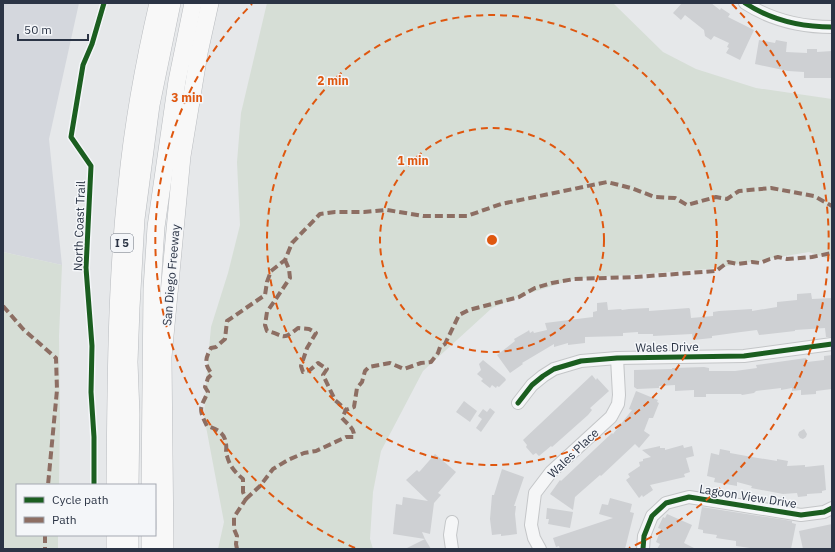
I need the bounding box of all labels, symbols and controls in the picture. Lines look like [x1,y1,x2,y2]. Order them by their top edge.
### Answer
scale bar [18,16,88,42]
text: 50 m [24,22,52,37]
text: 2 min [317,73,349,88]
text: 3 min [171,90,203,105]
text: 1 min [397,153,429,168]
street label: North Coast Trail [70,181,88,271]
street label: San Diego Freeway [159,224,183,326]
centre of rings [485,233,499,247]
road number: I 5 [111,234,133,252]
street label: Wales Drive [635,339,699,355]
street label: Wales Place [544,425,602,481]
street label: Lagoon View Drive [698,481,798,511]
legend [16,484,156,536]
text: Cycle path [52,492,109,507]
text: Path [52,512,77,527]

